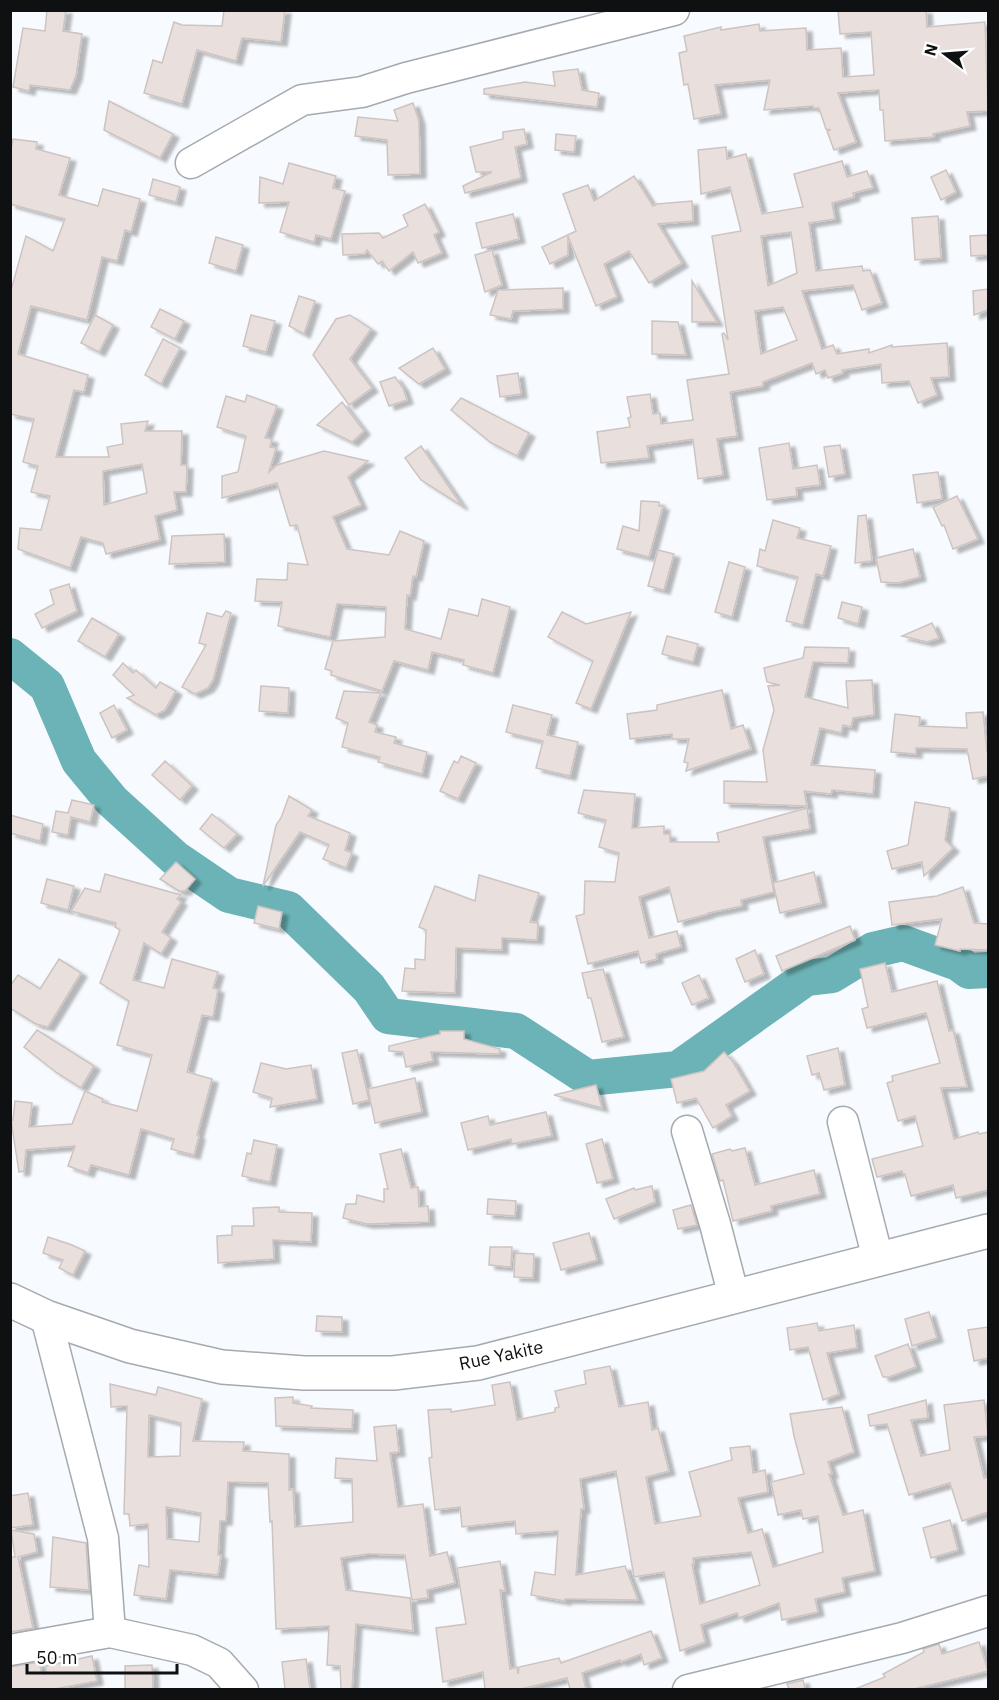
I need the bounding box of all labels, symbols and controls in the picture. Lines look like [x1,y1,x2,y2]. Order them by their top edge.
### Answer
north arrow [915,24,975,84]
text: N [919,42,942,58]
street label: Rue Yakite [457,1335,545,1375]
scale bar [27,1637,177,1675]
text: 50 m [36,1646,78,1669]

